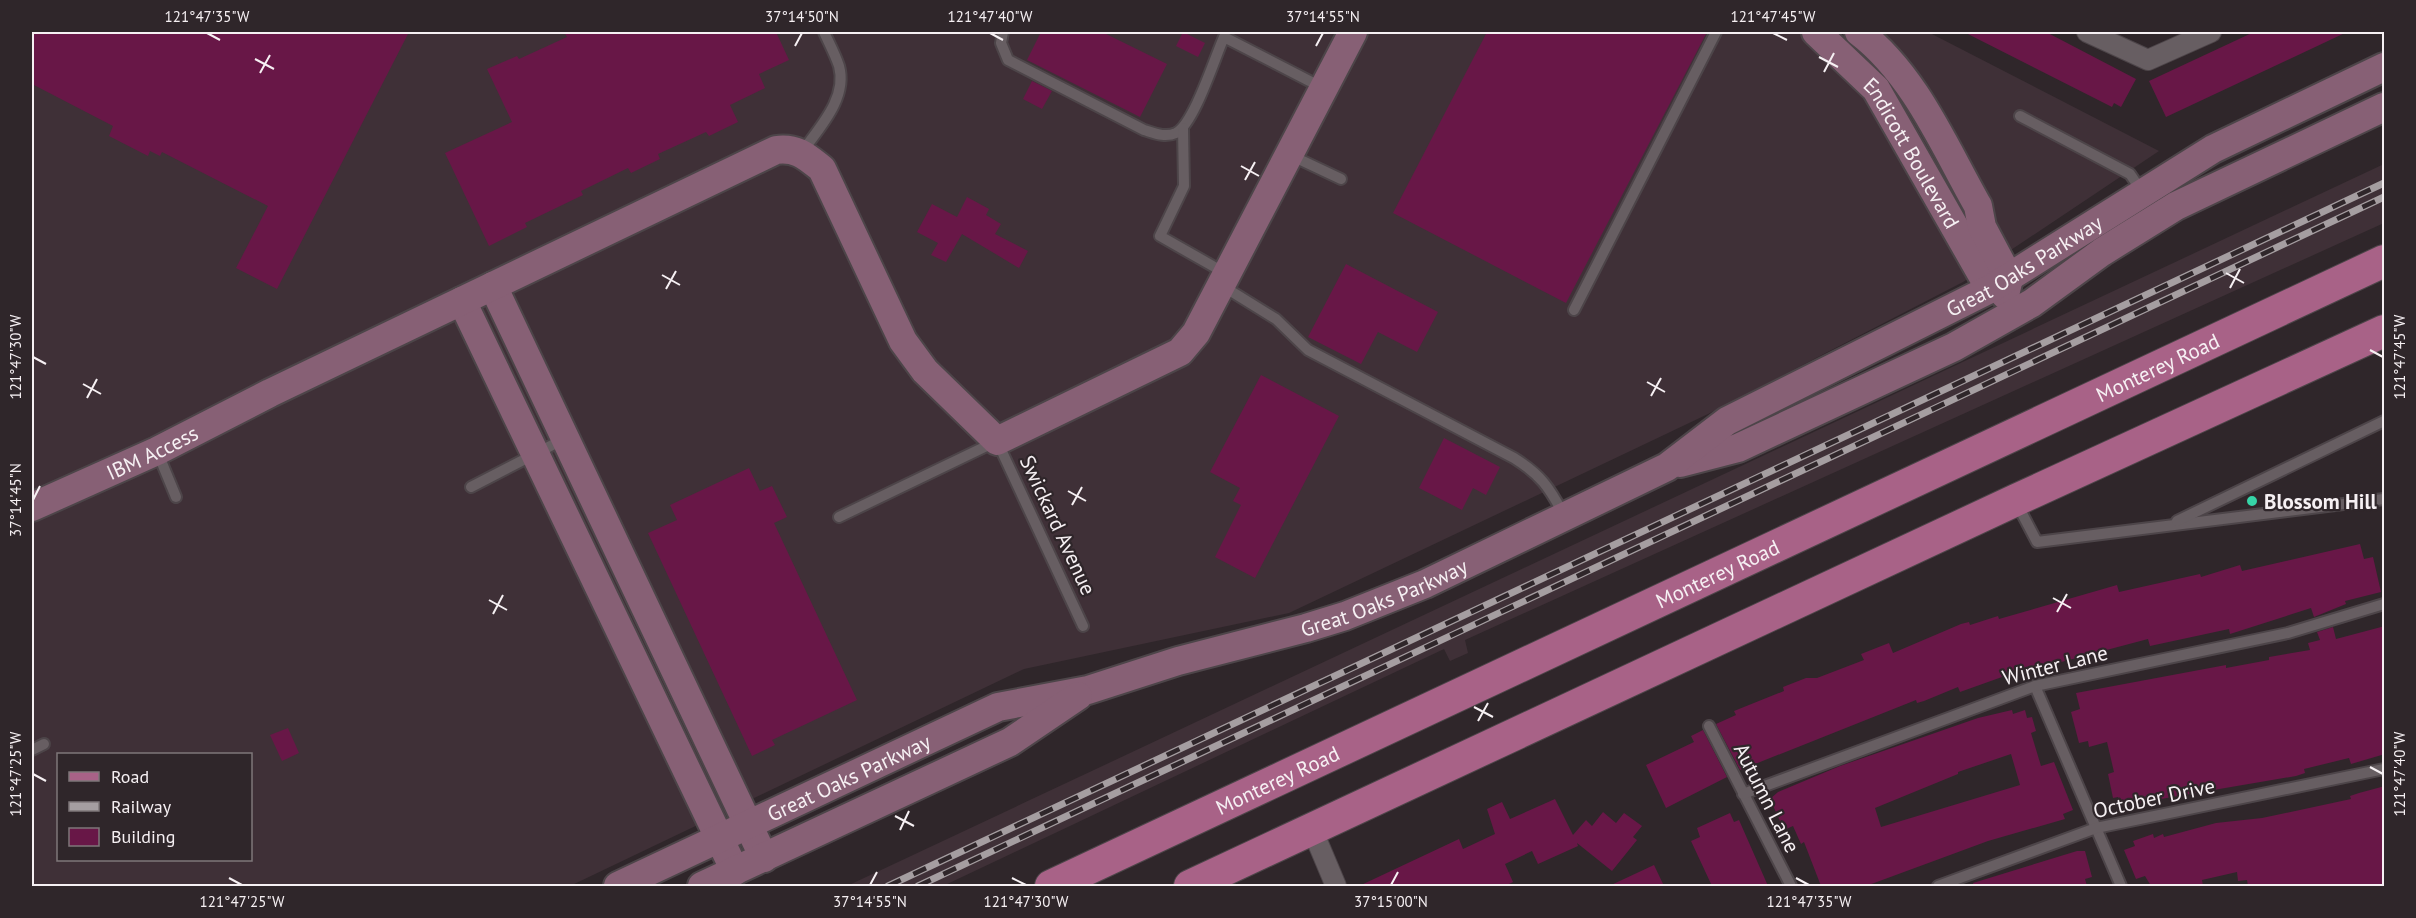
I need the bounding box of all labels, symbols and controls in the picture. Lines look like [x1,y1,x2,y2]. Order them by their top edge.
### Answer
text: 121°47'35"W [165,7,250,26]
text: 37°14'50"N [765,7,839,26]
text: 121°47'40"W [948,7,1033,26]
text: 37°14'55"N [1286,7,1360,26]
text: 121°47'45"W [1731,7,1816,26]
street label: Endicott Boulevard [1858,71,1966,233]
street label: Great Oaks Parkway [1941,208,2107,322]
text: 121°47'30"W [6,314,25,399]
text: 121°47'45"W [2390,314,2409,399]
street label: Monterey Road [2091,327,2224,408]
street label: IBM Access [102,419,202,485]
street label: Swickard Avenue [1014,451,1102,599]
text: 37°14'45"N [6,463,25,537]
place label: Blossom Hill [2264,488,2378,515]
marker: Blossom Hill [2245,494,2259,508]
street label: Monterey Road [1651,533,1784,614]
street label: Great Oaks Parkway [1297,552,1472,642]
street label: Winter Lane [1999,639,2111,691]
street label: Great Oaks Parkway [763,727,935,827]
text: 121°47'25"W [6,731,25,816]
text: 121°47'40"W [2390,731,2409,816]
street label: Monterey Road [1211,739,1344,820]
street label: Autumn Lane [1728,739,1806,857]
legend [57,753,252,861]
text: Road [111,765,149,788]
street label: October Drive [2091,772,2217,824]
text: Railway [111,795,172,818]
text: Building [111,825,175,848]
text: 121°47'25"W [200,892,285,911]
text: 37°14'55"N [833,892,907,911]
text: 121°47'30"W [984,892,1069,911]
text: 37°15'00"N [1354,892,1428,911]
text: 121°47'35"W [1767,892,1852,911]

